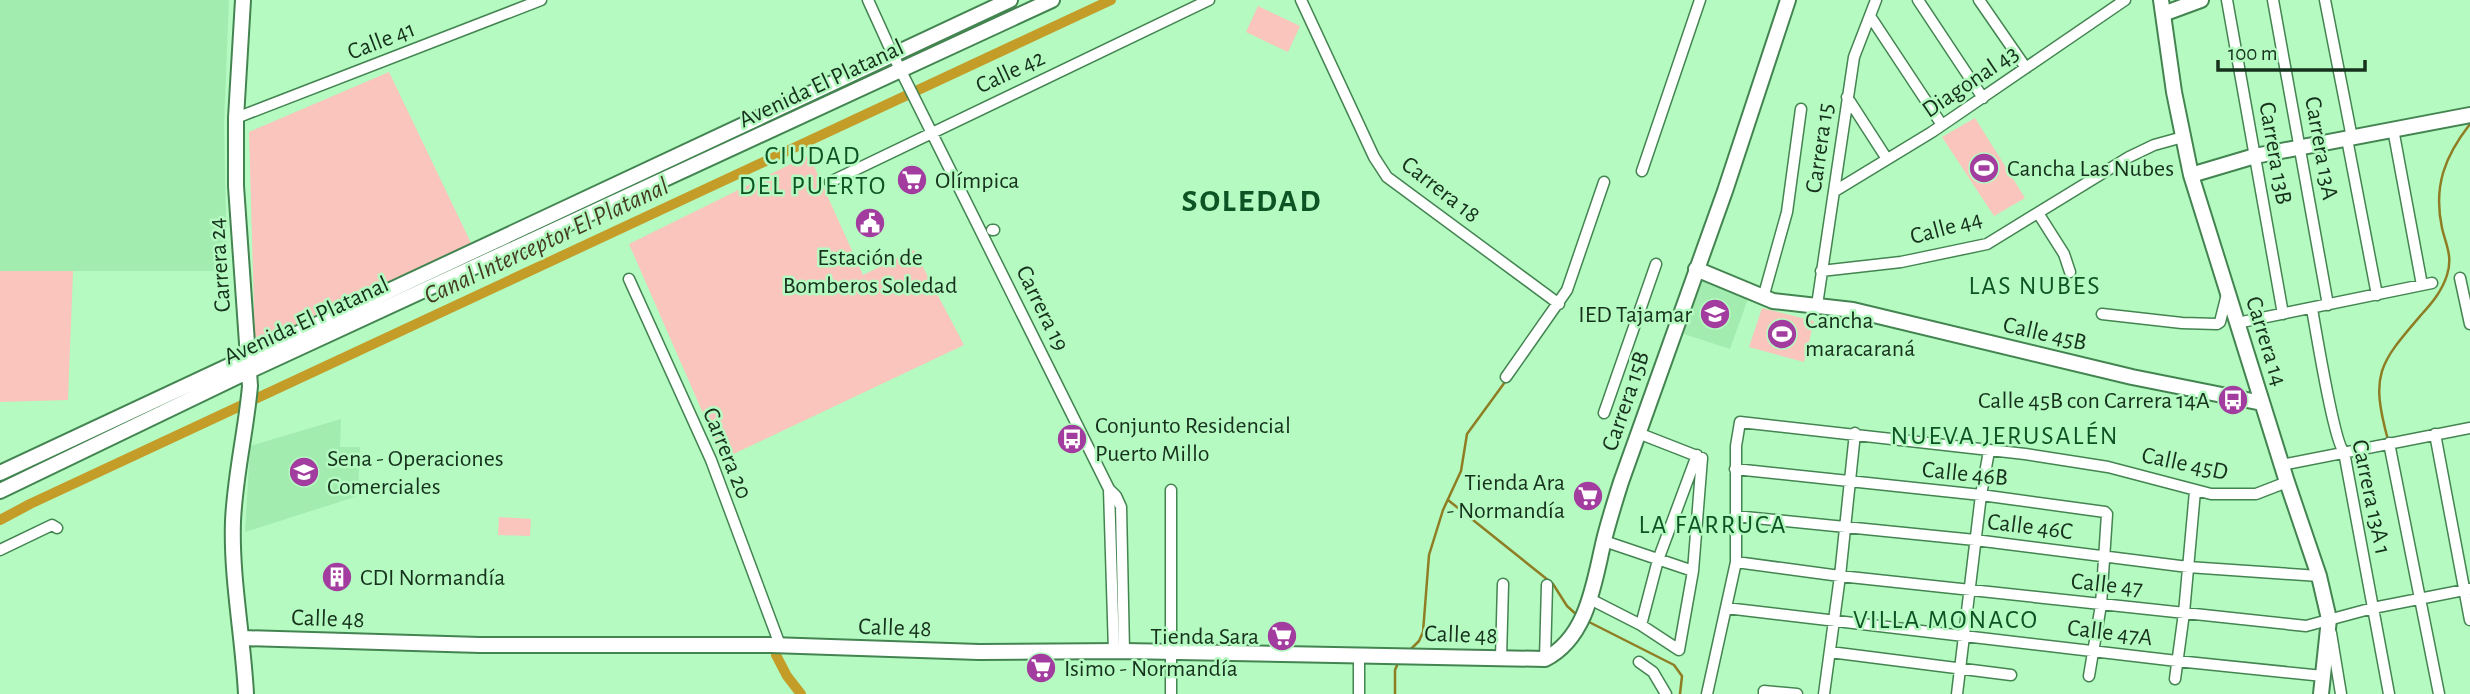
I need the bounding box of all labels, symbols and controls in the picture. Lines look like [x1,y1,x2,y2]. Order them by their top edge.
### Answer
street label: Calle 41 [344,17,418,65]
scale bar [2218,28,2365,72]
street label: Avenida El Platanal [735,35,908,133]
street label: Diagonal 43 [1918,41,2023,123]
text: 100 m [2228,43,2278,64]
street label: Calle 42 [972,46,1049,98]
street label: Carrera 13A [2300,95,2342,202]
street label: Carrera 13B [2254,100,2296,206]
street label: Carrera 15 [1802,102,1838,195]
district label: CIUDAD DEL PUERTO [739,143,887,199]
sports icon: Cancha Las Nubes [1967,151,2001,185]
street label: Carrera 18 [1397,152,1484,228]
place label: Cancha Las Nubes [2007,157,2174,181]
supermarket icon: Olímpica [895,163,929,197]
place label: Olímpica [935,169,1019,193]
water label: Canal Interceptor El Platanal [420,173,673,309]
district label: SOLEDAD [1181,185,1323,217]
public building icon: Estación de Bomberos Soledad [853,206,887,240]
street label: Calle 44 [1908,207,1985,249]
street label: Carrera 24 [205,217,235,313]
place label: Estación de Bomberos Soledad [783,246,957,298]
street label: Carrera 19 [1011,262,1073,355]
street label: Avenida El Platanal [220,272,393,370]
district label: LAS NUBES [1968,273,2102,299]
street label: Carrera 14 [2241,294,2291,389]
school or university icon: IED Tajamar [1698,297,1732,331]
place label: IED Tajamar [1578,303,1692,327]
place label: Cancha maracaraná [1805,309,1915,361]
street label: Calle 45B [2001,313,2089,355]
sports icon: Cancha maracaraná [1765,317,1799,351]
street label: Carrera 15B [1598,348,1654,454]
bus stop icon: Calle 45B con Carrera 14A [2216,383,2250,417]
place label: Calle 45B con Carrera 14A [1978,389,2210,413]
street label: Carrera 20 [698,404,756,502]
place label: Conjunto Residencial Puerto Millo [1095,414,1291,466]
district label: NUEVA JERUSALÉN [1890,421,2120,449]
bus stop icon: Conjunto Residencial Puerto Millo [1055,422,1089,456]
street label: Carrera 13A 1 [2347,438,2395,557]
street label: Calle 45D [2139,443,2230,485]
place label: Sena - Operaciones Comerciales [327,447,504,499]
school or university icon: Sena - Operaciones Comerciales [287,455,321,489]
street label: Calle 46B [1921,458,2009,490]
place label: Tienda Ara - Normandía [1447,471,1565,523]
supermarket icon: Tienda Ara - Normandía [1571,479,1605,513]
street label: Calle 46C [1986,510,2074,544]
district label: LA FARRUCA [1639,512,1787,538]
building icon: CDI Normandía [320,560,354,594]
place label: CDI Normandía [360,566,505,590]
street label: Calle 47 [2070,569,2144,601]
street label: Calle 48 [291,606,365,632]
district label: VILLA MONACO [1853,607,2039,633]
street label: Calle 48 [858,615,932,641]
street label: Calle 47A [2066,616,2154,650]
supermarket icon: Tienda Sara [1265,619,1299,653]
street label: Calle 48 [1424,622,1498,648]
place label: Tienda Sara [1150,625,1259,649]
supermarket icon: Isimo - Normandía [1024,651,1058,685]
place label: Isimo - Normandía [1064,657,1238,681]

